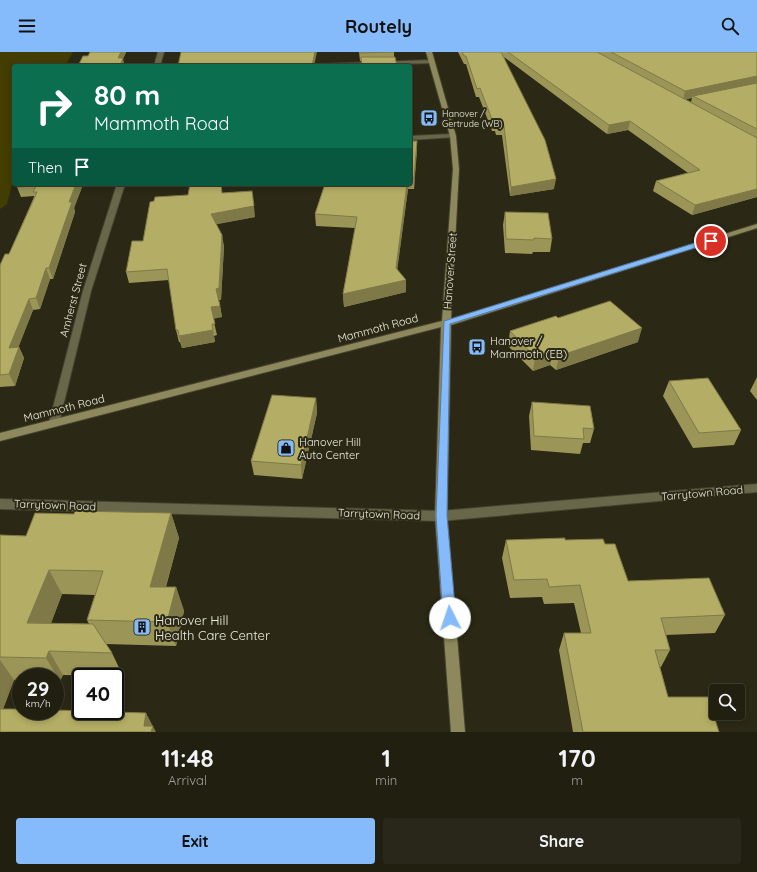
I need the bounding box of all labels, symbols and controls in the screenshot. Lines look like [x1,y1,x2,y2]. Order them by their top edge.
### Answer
icon: menu [16,15,38,37]
text: Routely [345,15,412,38]
icon: search [719,15,741,37]
text: 80 m [94,77,160,112]
icon: right [28,80,80,132]
bus stop icon: Hanover / Gertrude (WB) [419,108,439,128]
place label: Hanover / Gertrude (WB) [442,108,503,129]
text: Mammoth Road [94,112,229,135]
icon: arrive [71,156,93,178]
text: Then [28,158,63,177]
pin [694,224,728,258]
icon: arrive [700,230,722,252]
street label: Hanover Street [440,232,460,310]
street label: Amherst Street [56,261,90,338]
street label: Mammoth Road [336,311,420,345]
place label: Hanover / Mammoth (EB) [490,334,567,361]
bus stop icon: Hanover / Mammoth (EB) [467,337,487,357]
street label: Mammoth Road [22,391,106,425]
place label: Hanover Hill Auto Center [299,435,361,462]
shop icon: Hanover Hill Auto Center [276,438,296,458]
street label: Tarrytown Road [660,482,744,504]
street label: Tarrytown Road [14,497,96,513]
street label: Tarrytown Road [338,506,420,522]
position arrow [429,597,471,639]
place label: Hanover Hill Health Care Center [155,612,270,643]
building icon: Hanover Hill Health Care Center [132,617,152,637]
speed limit sign: 40 [72,668,124,720]
text: 29 [27,676,49,701]
map controls [709,684,745,720]
button: search [709,684,745,720]
text: km/h [25,697,51,710]
text: 11:48 [161,743,214,773]
text: 1 [381,743,391,773]
text: 170 [558,743,596,773]
text: Arrival [168,772,207,788]
text: min [375,772,397,788]
text: m [571,772,583,788]
button: Exit [16,818,375,864]
button: Share [383,818,741,864]

